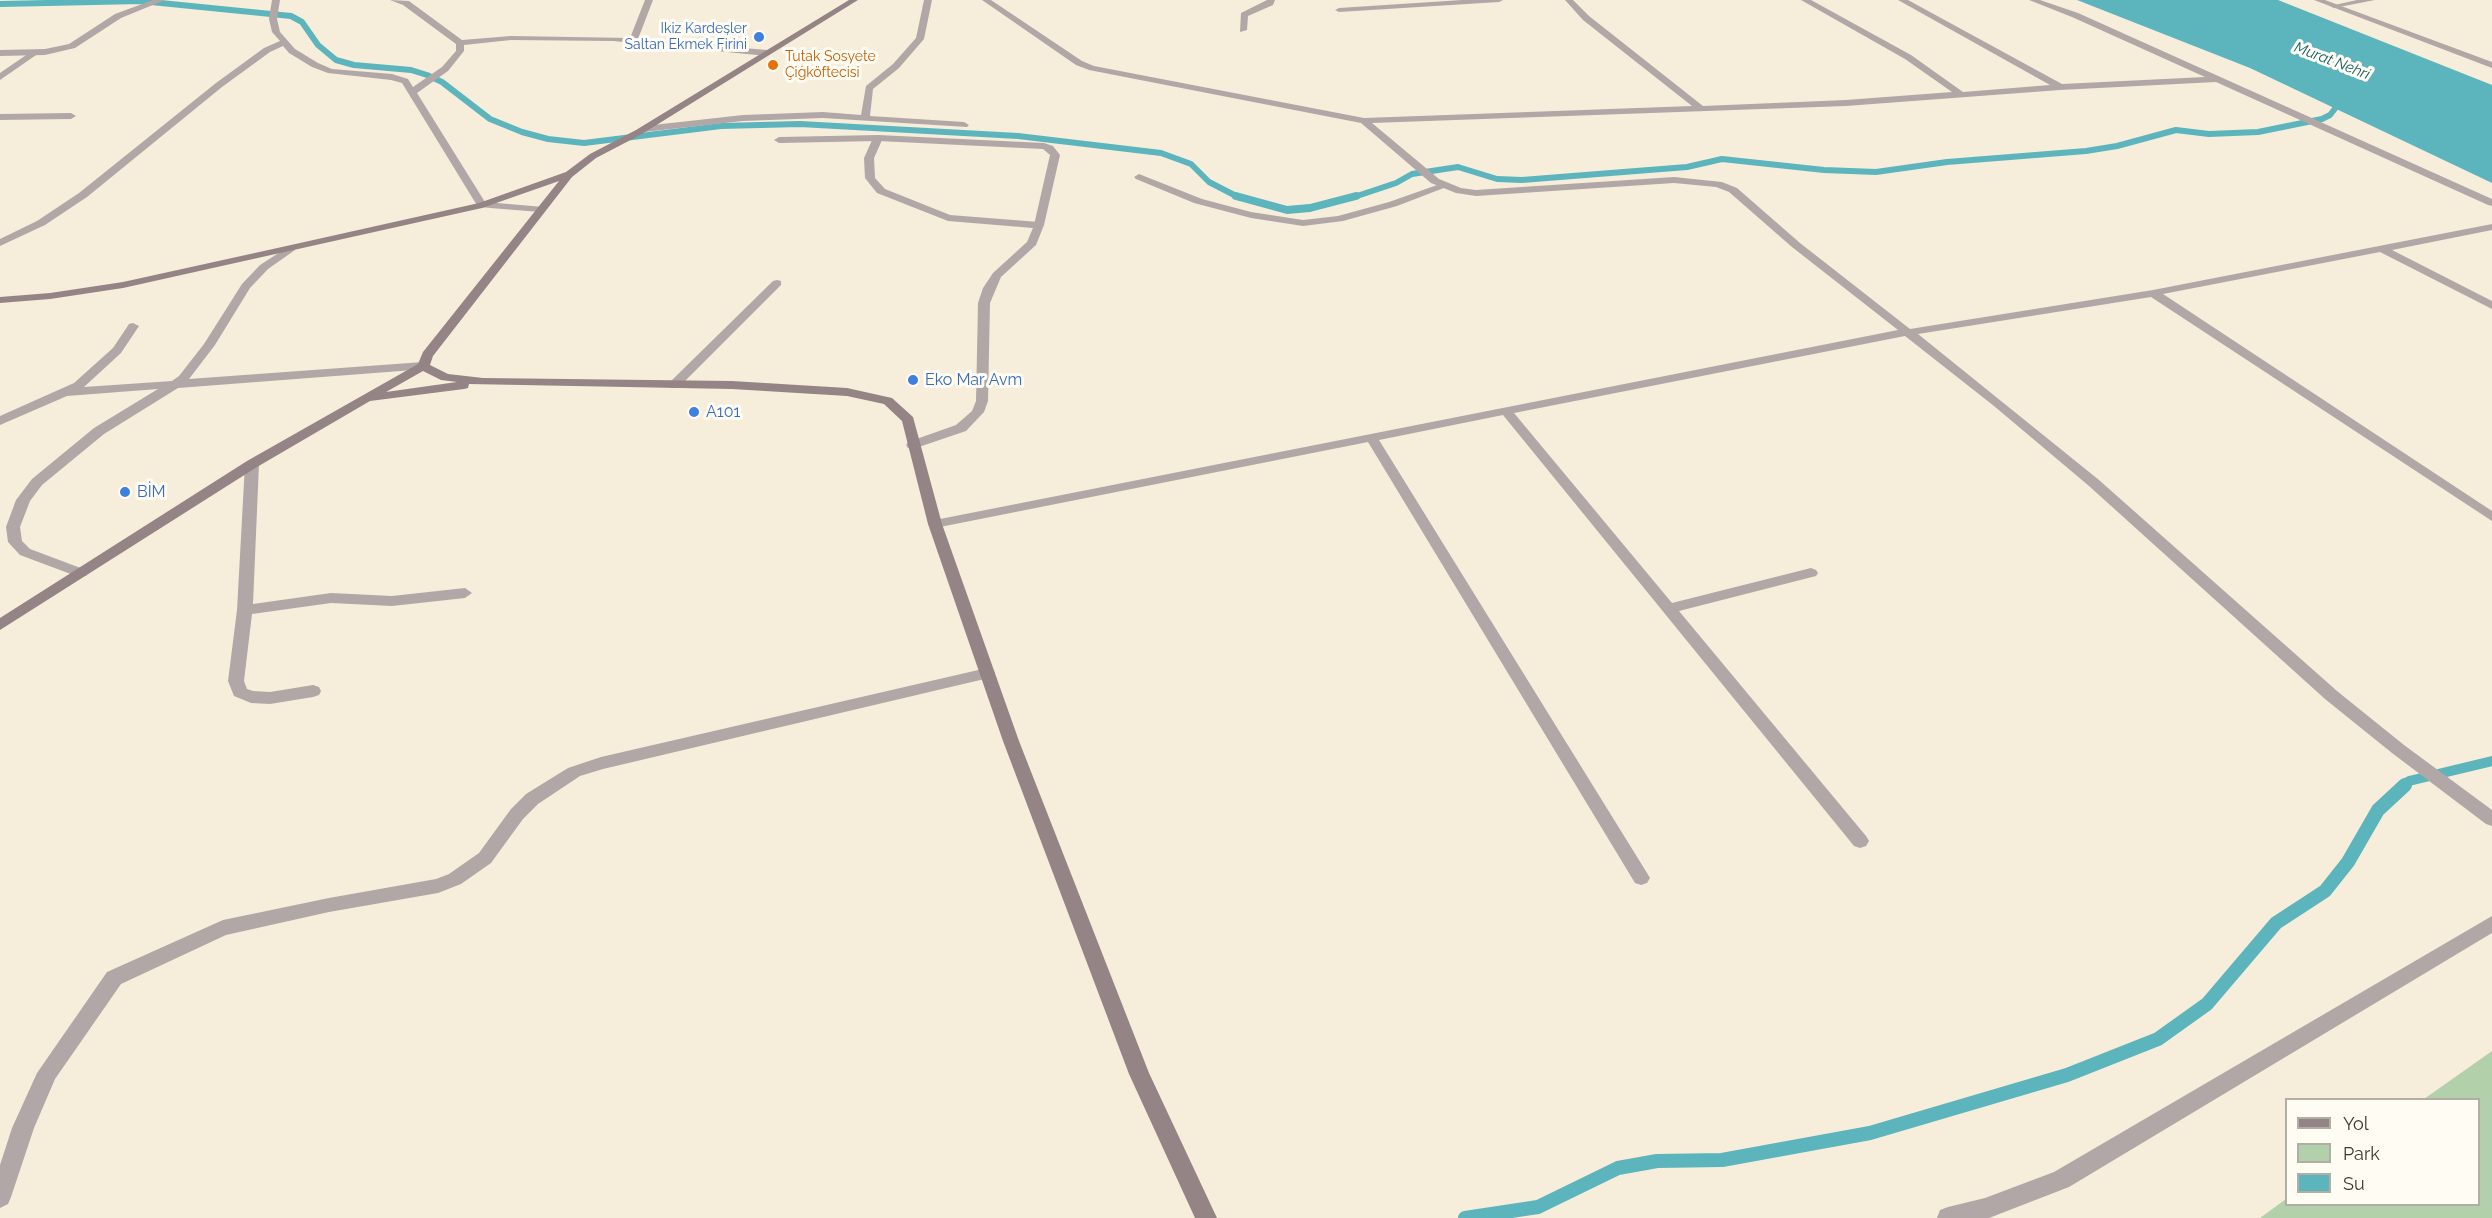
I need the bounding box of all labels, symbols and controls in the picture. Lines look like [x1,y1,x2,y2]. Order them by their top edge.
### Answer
place label: Ikiz Kardeşler Saltan Ekmek Firini [625,21,747,54]
marker: Ikiz Kardeşler Saltan Ekmek Firini [752,30,766,44]
water label: Murat Nehri [2292,38,2372,84]
place label: Tutak Sosyete Çiğköftecisi [785,49,876,82]
marker: Tutak Sosyete Çiğköftecisi [766,58,780,72]
place label: Eko Mar Avm [925,370,1022,390]
marker: Eko Mar Avm [906,373,920,387]
place label: A101 [706,402,740,422]
marker: A101 [687,405,701,419]
place label: BİM [137,482,166,502]
marker: BİM [118,485,132,499]
legend [2285,1098,2480,1206]
text: Yol [2343,1113,2369,1134]
text: Park [2343,1143,2380,1164]
text: Su [2343,1173,2365,1194]

